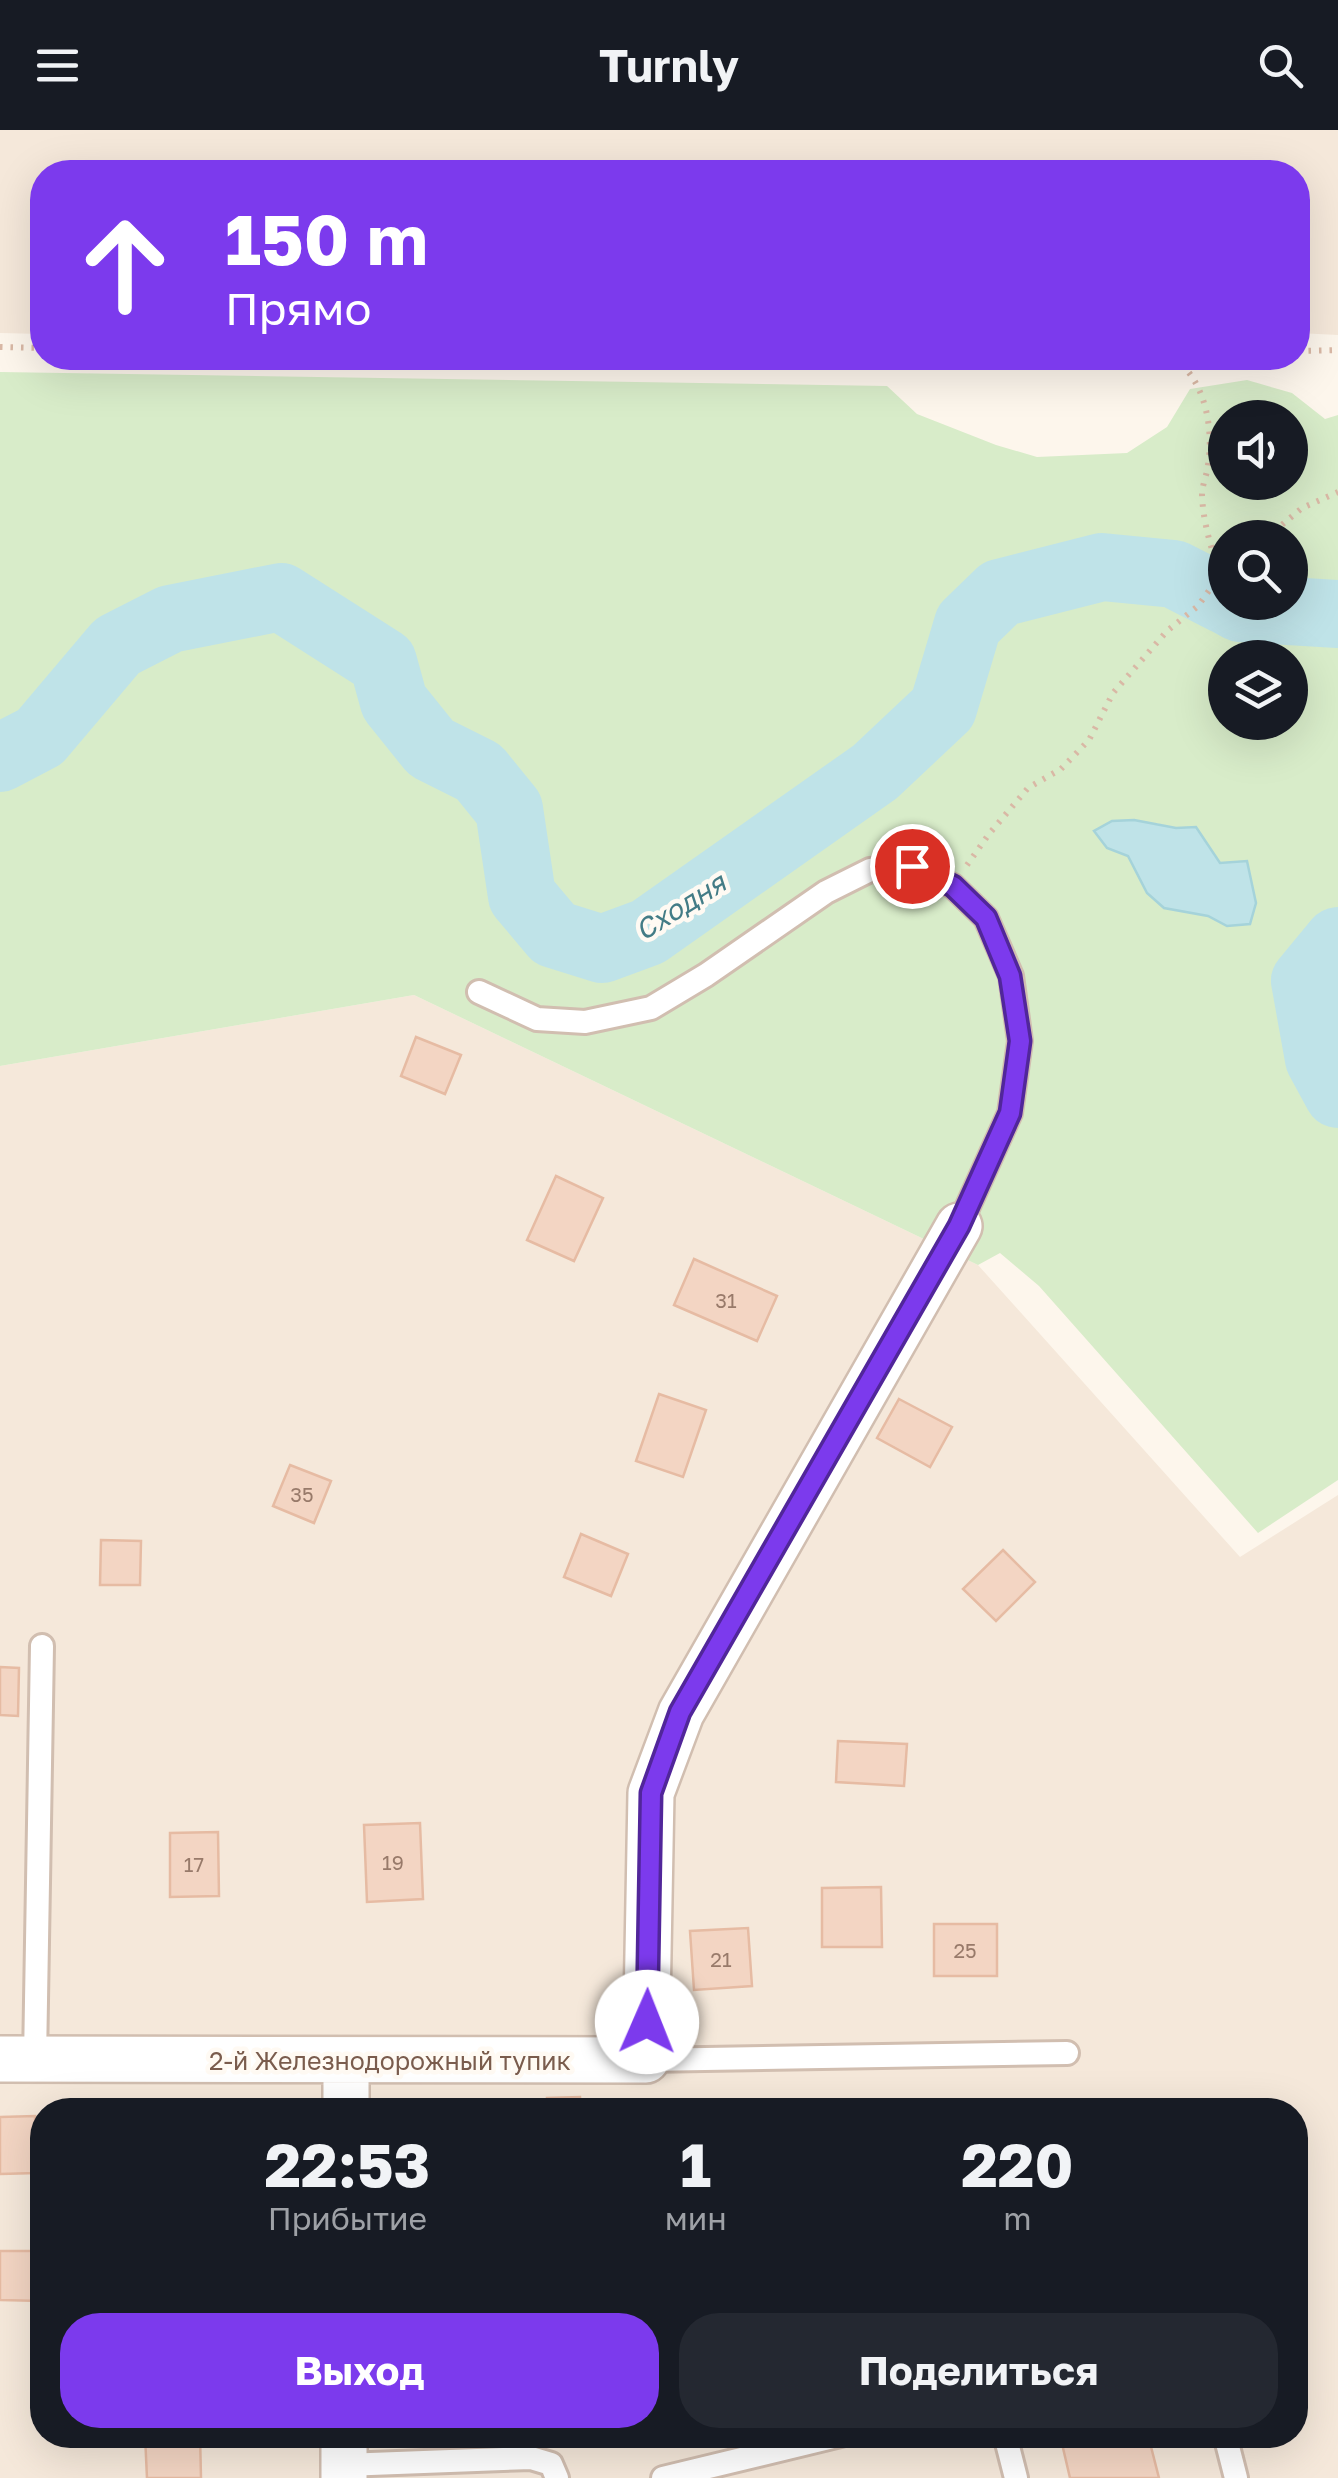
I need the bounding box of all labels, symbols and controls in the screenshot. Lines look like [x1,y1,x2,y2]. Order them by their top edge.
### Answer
icon: menu [30,38,85,93]
text: Turnly [599,38,739,92]
icon: search [1253,38,1308,93]
text: 150 m [225,196,428,280]
icon: ahead [60,200,190,330]
text: Прямо [225,281,371,335]
map controls [1208,400,1308,740]
button: sound [1208,400,1308,500]
button: search [1208,520,1308,620]
button: layers [1208,640,1308,740]
pin [870,824,955,909]
icon: arrive [885,839,940,894]
water label: Сходня [629,864,733,947]
house number: 31 [715,1288,737,1312]
house number: 35 [290,1482,314,1506]
house number: 19 [382,1850,404,1874]
house number: 17 [184,1852,204,1876]
house number: 25 [953,1938,977,1962]
house number: 21 [710,1947,732,1971]
position arrow [595,1970,699,2074]
street label: 2-й Железнодорожный тупик [209,2045,571,2076]
text: 22:53 [265,2128,430,2200]
text: 1 [680,2128,711,2200]
text: 220 [961,2128,1073,2200]
text: Прибытие [268,2199,427,2237]
text: мин [665,2199,727,2237]
text: m [1003,2199,1032,2237]
button: Выход [60,2313,659,2428]
button: Поделиться [679,2313,1278,2428]

